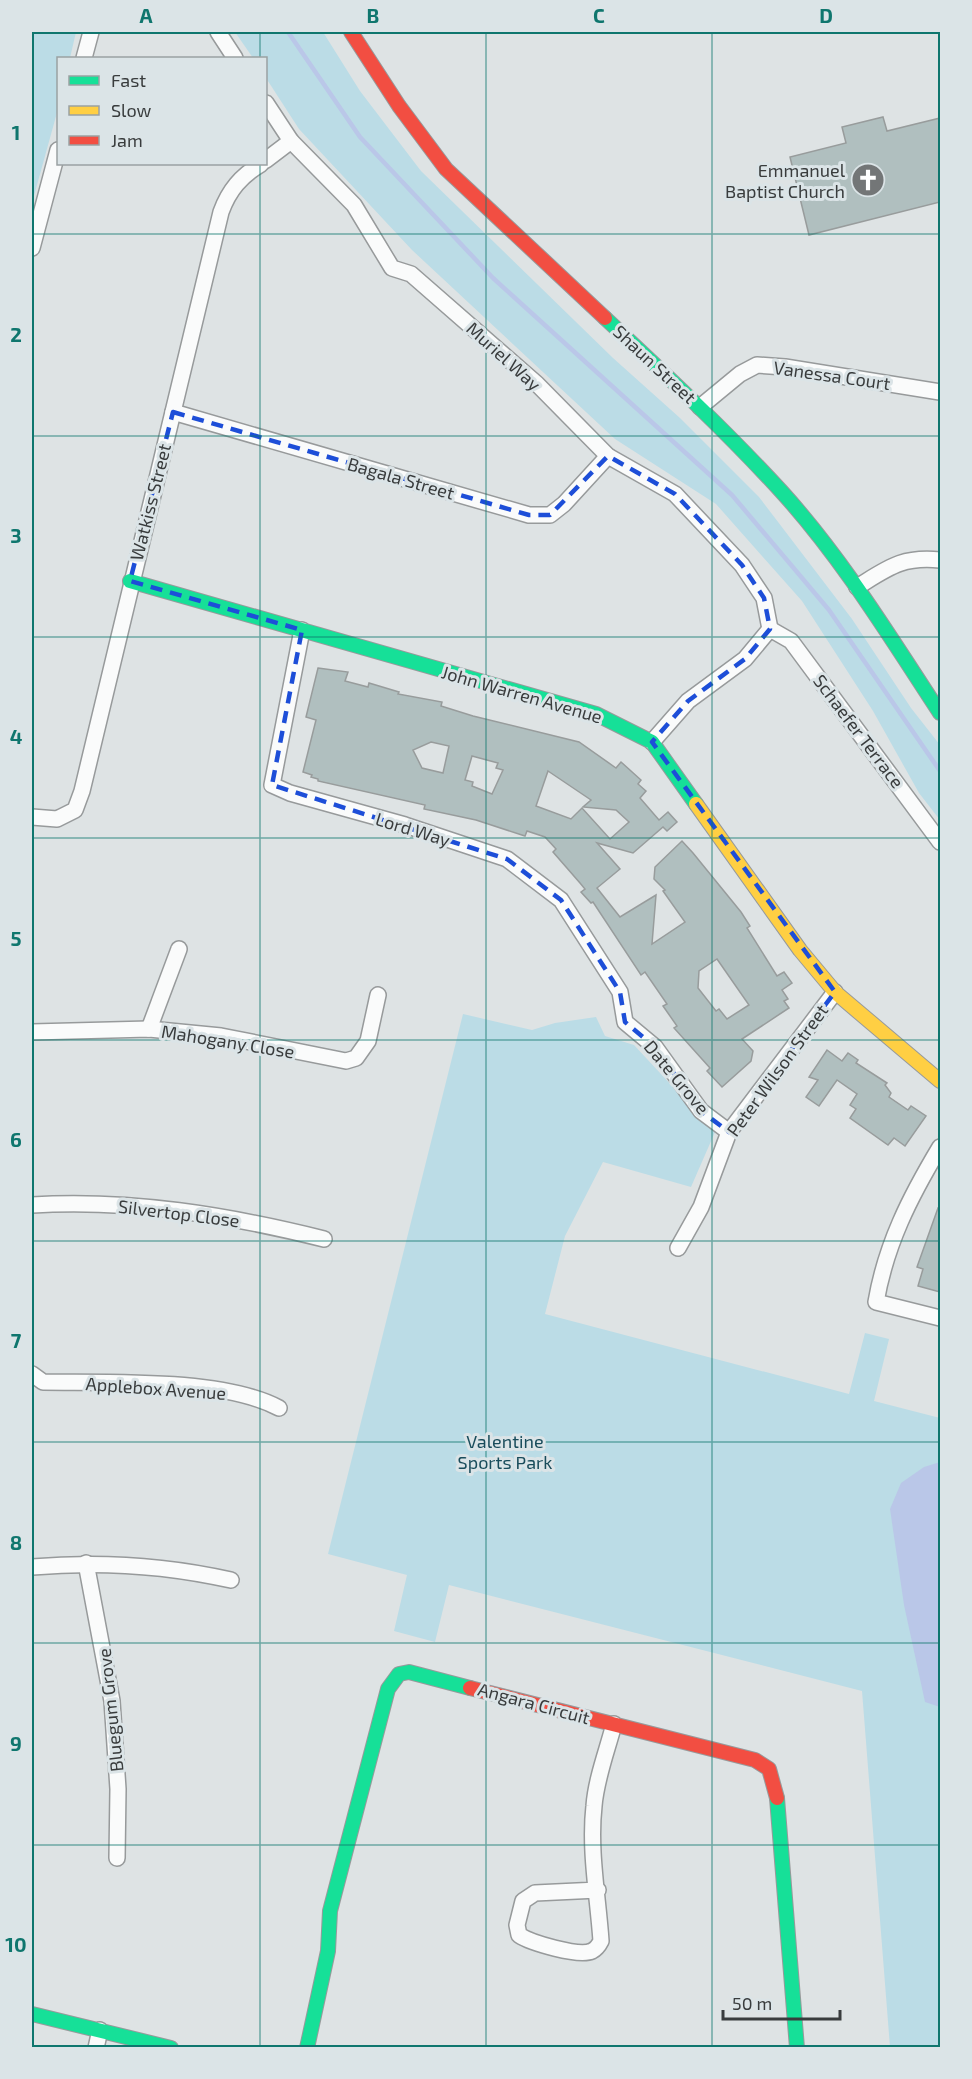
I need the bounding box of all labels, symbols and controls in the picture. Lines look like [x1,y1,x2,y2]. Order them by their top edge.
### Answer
text: A [139,3,153,27]
text: B [367,3,379,27]
text: C [593,3,605,27]
text: D [819,3,833,27]
legend [57,57,267,165]
text: Fast [111,69,146,91]
text: Slow [111,99,152,121]
text: 1 [12,120,20,144]
text: Jam [111,129,143,151]
place label: Emmanuel Baptist Church [725,159,846,202]
church icon: Emmanuel Baptist Church [850,162,886,198]
street label: Muriel Way [462,317,546,395]
street label: Shaun Street [609,320,701,408]
text: 2 [10,322,22,346]
street label: Vanessa Court [772,356,892,394]
street label: Watkiss Street [125,441,175,563]
street label: Bagala Street [345,452,457,504]
text: 3 [10,523,22,547]
street label: John Warren Avenue [439,661,605,727]
street label: Schaefer Terrace [809,670,909,792]
text: 4 [10,724,23,748]
street label: Lord Way [373,807,453,851]
text: 5 [10,926,22,950]
street label: Peter Wilson Street [722,999,832,1140]
street label: Mahogany Close [160,1020,296,1062]
street label: Date Grove [640,1036,714,1118]
text: 6 [10,1127,22,1151]
street label: Silvertop Close [117,1195,241,1231]
text: 7 [11,1328,22,1352]
street label: Applebox Avenue [85,1372,227,1404]
park label: Valentine Sports Park [458,1430,552,1473]
text: 8 [10,1530,22,1554]
street label: Bluegum Grove [93,1647,127,1773]
street label: Angara Circuit [476,1678,592,1729]
text: 9 [10,1731,22,1755]
text: 10 [5,1932,27,1956]
scale bar [723,1983,840,2021]
text: 50 m [732,1992,772,2014]

